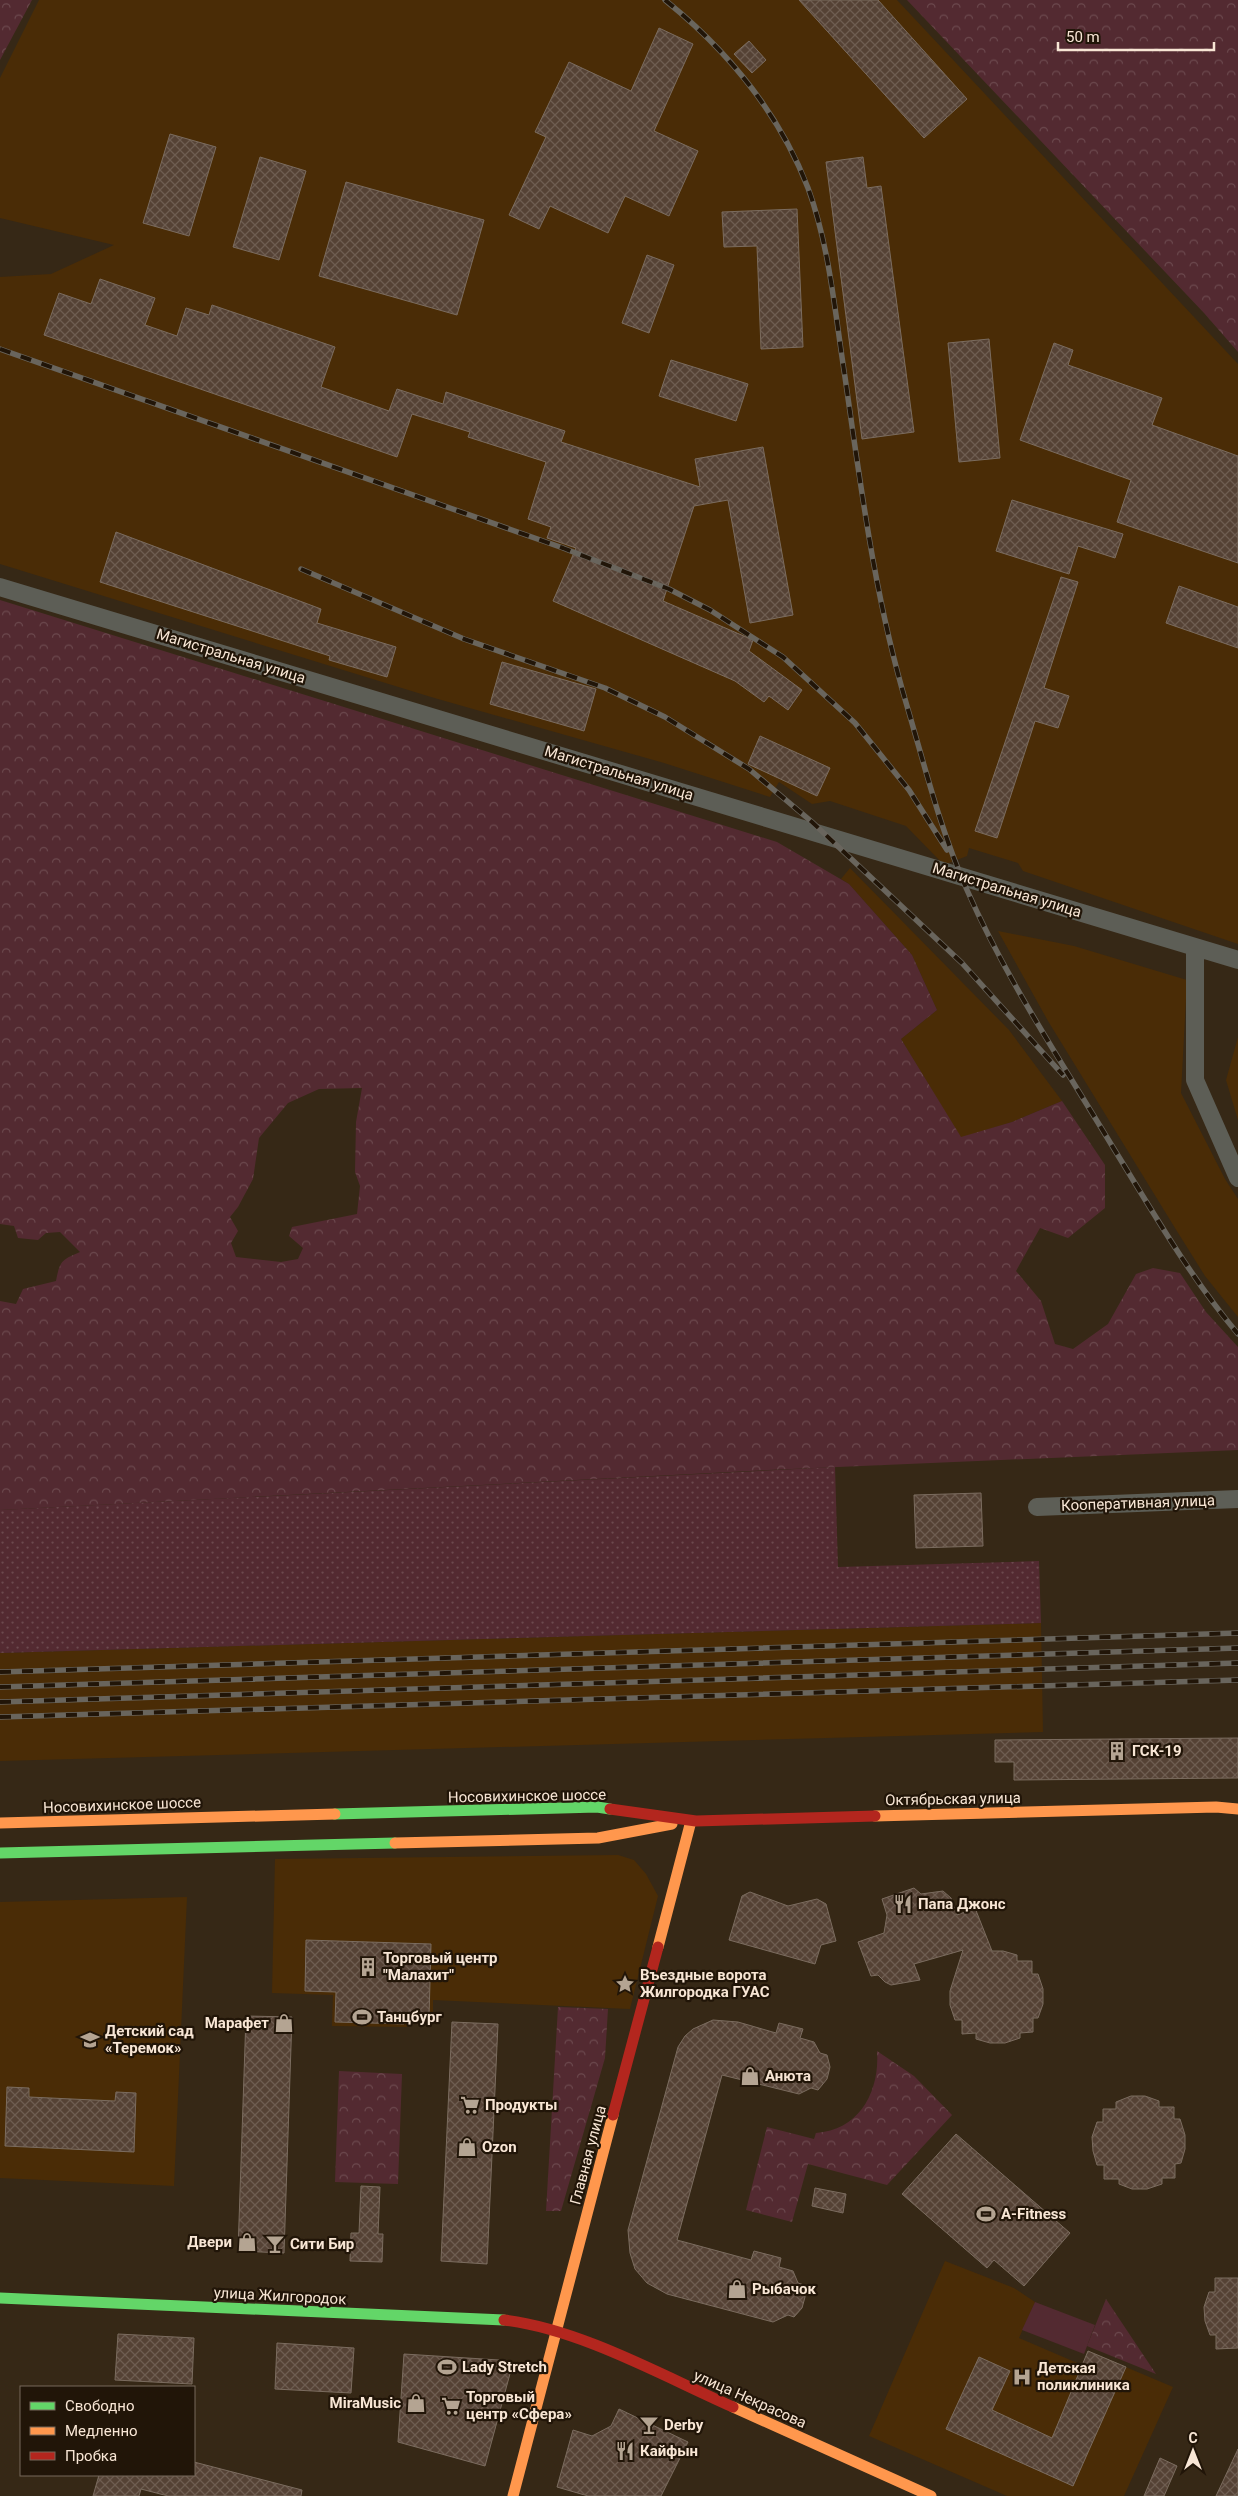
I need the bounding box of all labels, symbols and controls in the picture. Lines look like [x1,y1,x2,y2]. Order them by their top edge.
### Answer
scale bar [1058,20,1214,52]
text: 50 m [1066,28,1100,46]
street label: Магистральная улица [154,625,308,687]
street label: Магистральная улица [542,742,696,804]
street label: Магистральная улица [930,859,1084,921]
street label: Кооперативная улица [1061,1491,1215,1515]
building icon: ГСК-19 [1106,1740,1128,1762]
place label: ГСК-19 [1132,1742,1182,1760]
street label: Носовихинское шоссе [448,1786,606,1806]
street label: Октябрьская улица [885,1789,1021,1809]
street label: Носовихинское шоссе [43,1793,201,1817]
restaurant icon: Папа Джонс [892,1893,914,1915]
place label: Папа Джонс [918,1895,1006,1913]
place label: Торговый центр "Малахит" [383,1949,497,1984]
building icon: Торговый центр "Малахит" [357,1956,379,1978]
place label: Въездные ворота Жилгородка ГУАС [640,1966,770,2001]
place icon: Въездные ворота Жилгородка ГУАС [614,1973,636,1995]
sports icon: Танцбург [351,2006,373,2028]
place label: Танцбург [377,2008,442,2026]
shop icon: Марафет [273,2012,295,2034]
place label: Марафет [205,2014,269,2032]
place label: Детский сад «Теремок» [105,2022,194,2057]
school or university icon: Детский сад «Теремок» [79,2029,101,2051]
shop icon: Анюта [739,2065,761,2087]
place label: Анюта [765,2067,811,2085]
supermarket icon: Продукты [459,2094,481,2116]
place label: Продукты [485,2096,558,2114]
street label: Главная улица [566,2103,610,2207]
shop icon: Ozon [456,2136,478,2158]
place label: Ozon [482,2138,517,2156]
sports icon: A-Fitness [975,2203,997,2225]
place label: A-Fitness [1001,2205,1066,2223]
shop icon: Двери [236,2231,258,2253]
place label: Двери [187,2233,232,2251]
bar icon: Сити Бир [264,2233,286,2255]
place label: Сити Бир [290,2235,354,2253]
shop icon: Рыбачок [726,2278,748,2300]
place label: Рыбачок [752,2280,816,2298]
street label: улица Жилгородок [213,2284,347,2308]
sports icon: Lady Stretch [436,2356,458,2378]
place label: Lady Stretch [462,2358,547,2376]
place label: Детская поликлиника [1037,2359,1130,2394]
street label: улица Некрасова [691,2366,809,2432]
hospital icon: Детская поликлиника [1011,2366,1033,2388]
legend [20,2386,195,2476]
place label: Торговый центр «Сфера» [466,2388,572,2423]
shop icon: MiraMusic [405,2392,427,2414]
place label: MiraMusic [330,2394,401,2412]
supermarket icon: Торговый центр «Сфера» [440,2395,462,2417]
text: Свободно [65,2397,134,2415]
bar icon: Derby [638,2414,660,2436]
place label: Derby [664,2416,704,2434]
text: Медленно [65,2422,138,2440]
north arrow [1168,2426,1218,2476]
text: С [1188,2430,1198,2446]
restaurant icon: Кайфын [614,2440,636,2462]
place label: Кайфын [640,2442,698,2460]
text: Пробка [65,2447,117,2465]

